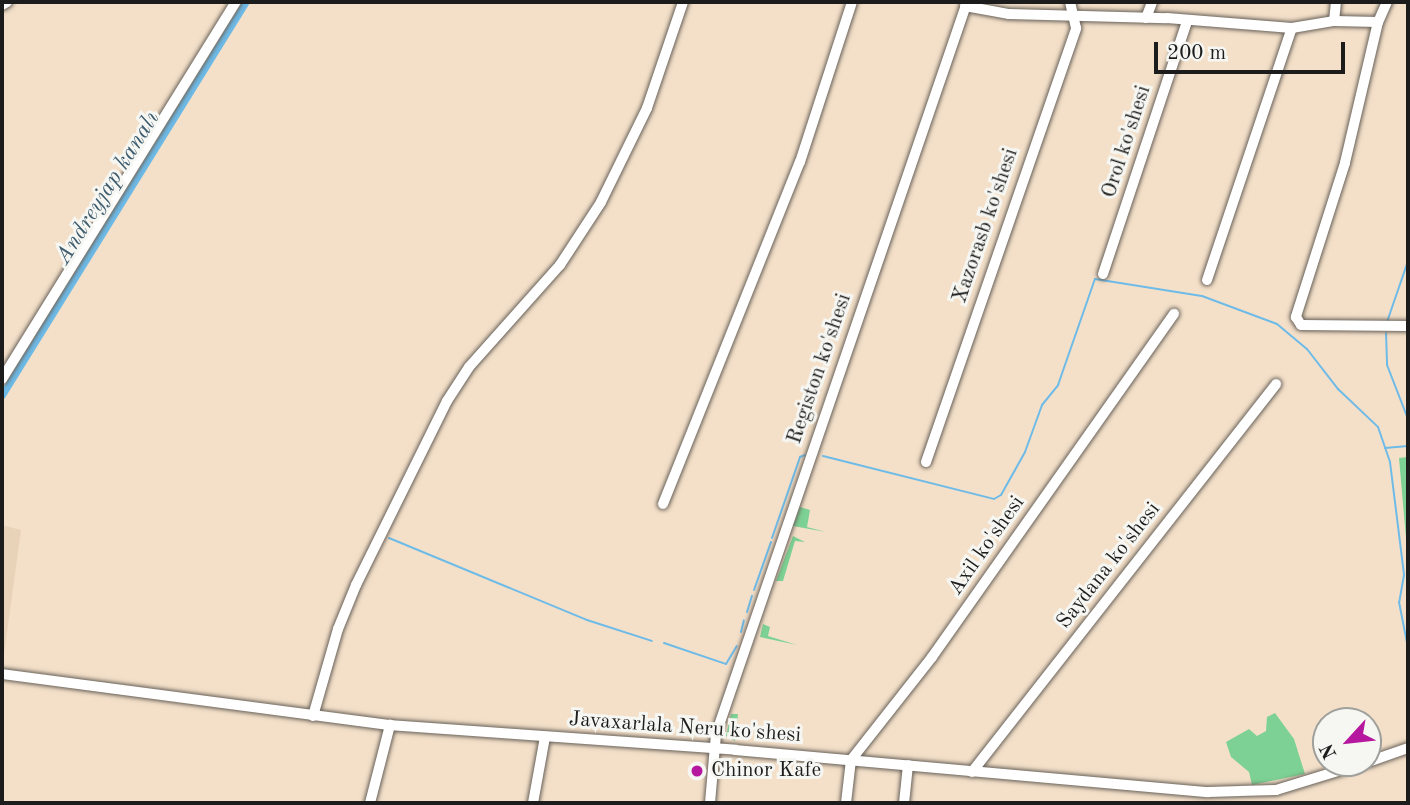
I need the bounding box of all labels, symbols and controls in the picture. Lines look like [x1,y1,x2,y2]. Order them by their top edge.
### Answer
scale bar [1158,28,1349,72]
text: 200 m [1167,43,1226,64]
street label: Orol ko'shesi [1097,83,1157,201]
water label: Andreyjap kanalı [50,106,166,270]
street label: Xazorasb ko'shesi [948,145,1024,307]
street label: Registon ko'shesi [783,291,857,447]
street label: Axil ko'shesi [944,491,1030,601]
street label: Saydana ko'shesi [1052,498,1166,634]
street label: Javaxarlala Neru ko'shesi [568,707,802,749]
north arrow [1312,707,1382,777]
text: N [1318,740,1341,762]
place label: Chinor Kafe [711,758,821,784]
marker: Chinor Kafe [689,763,705,779]

